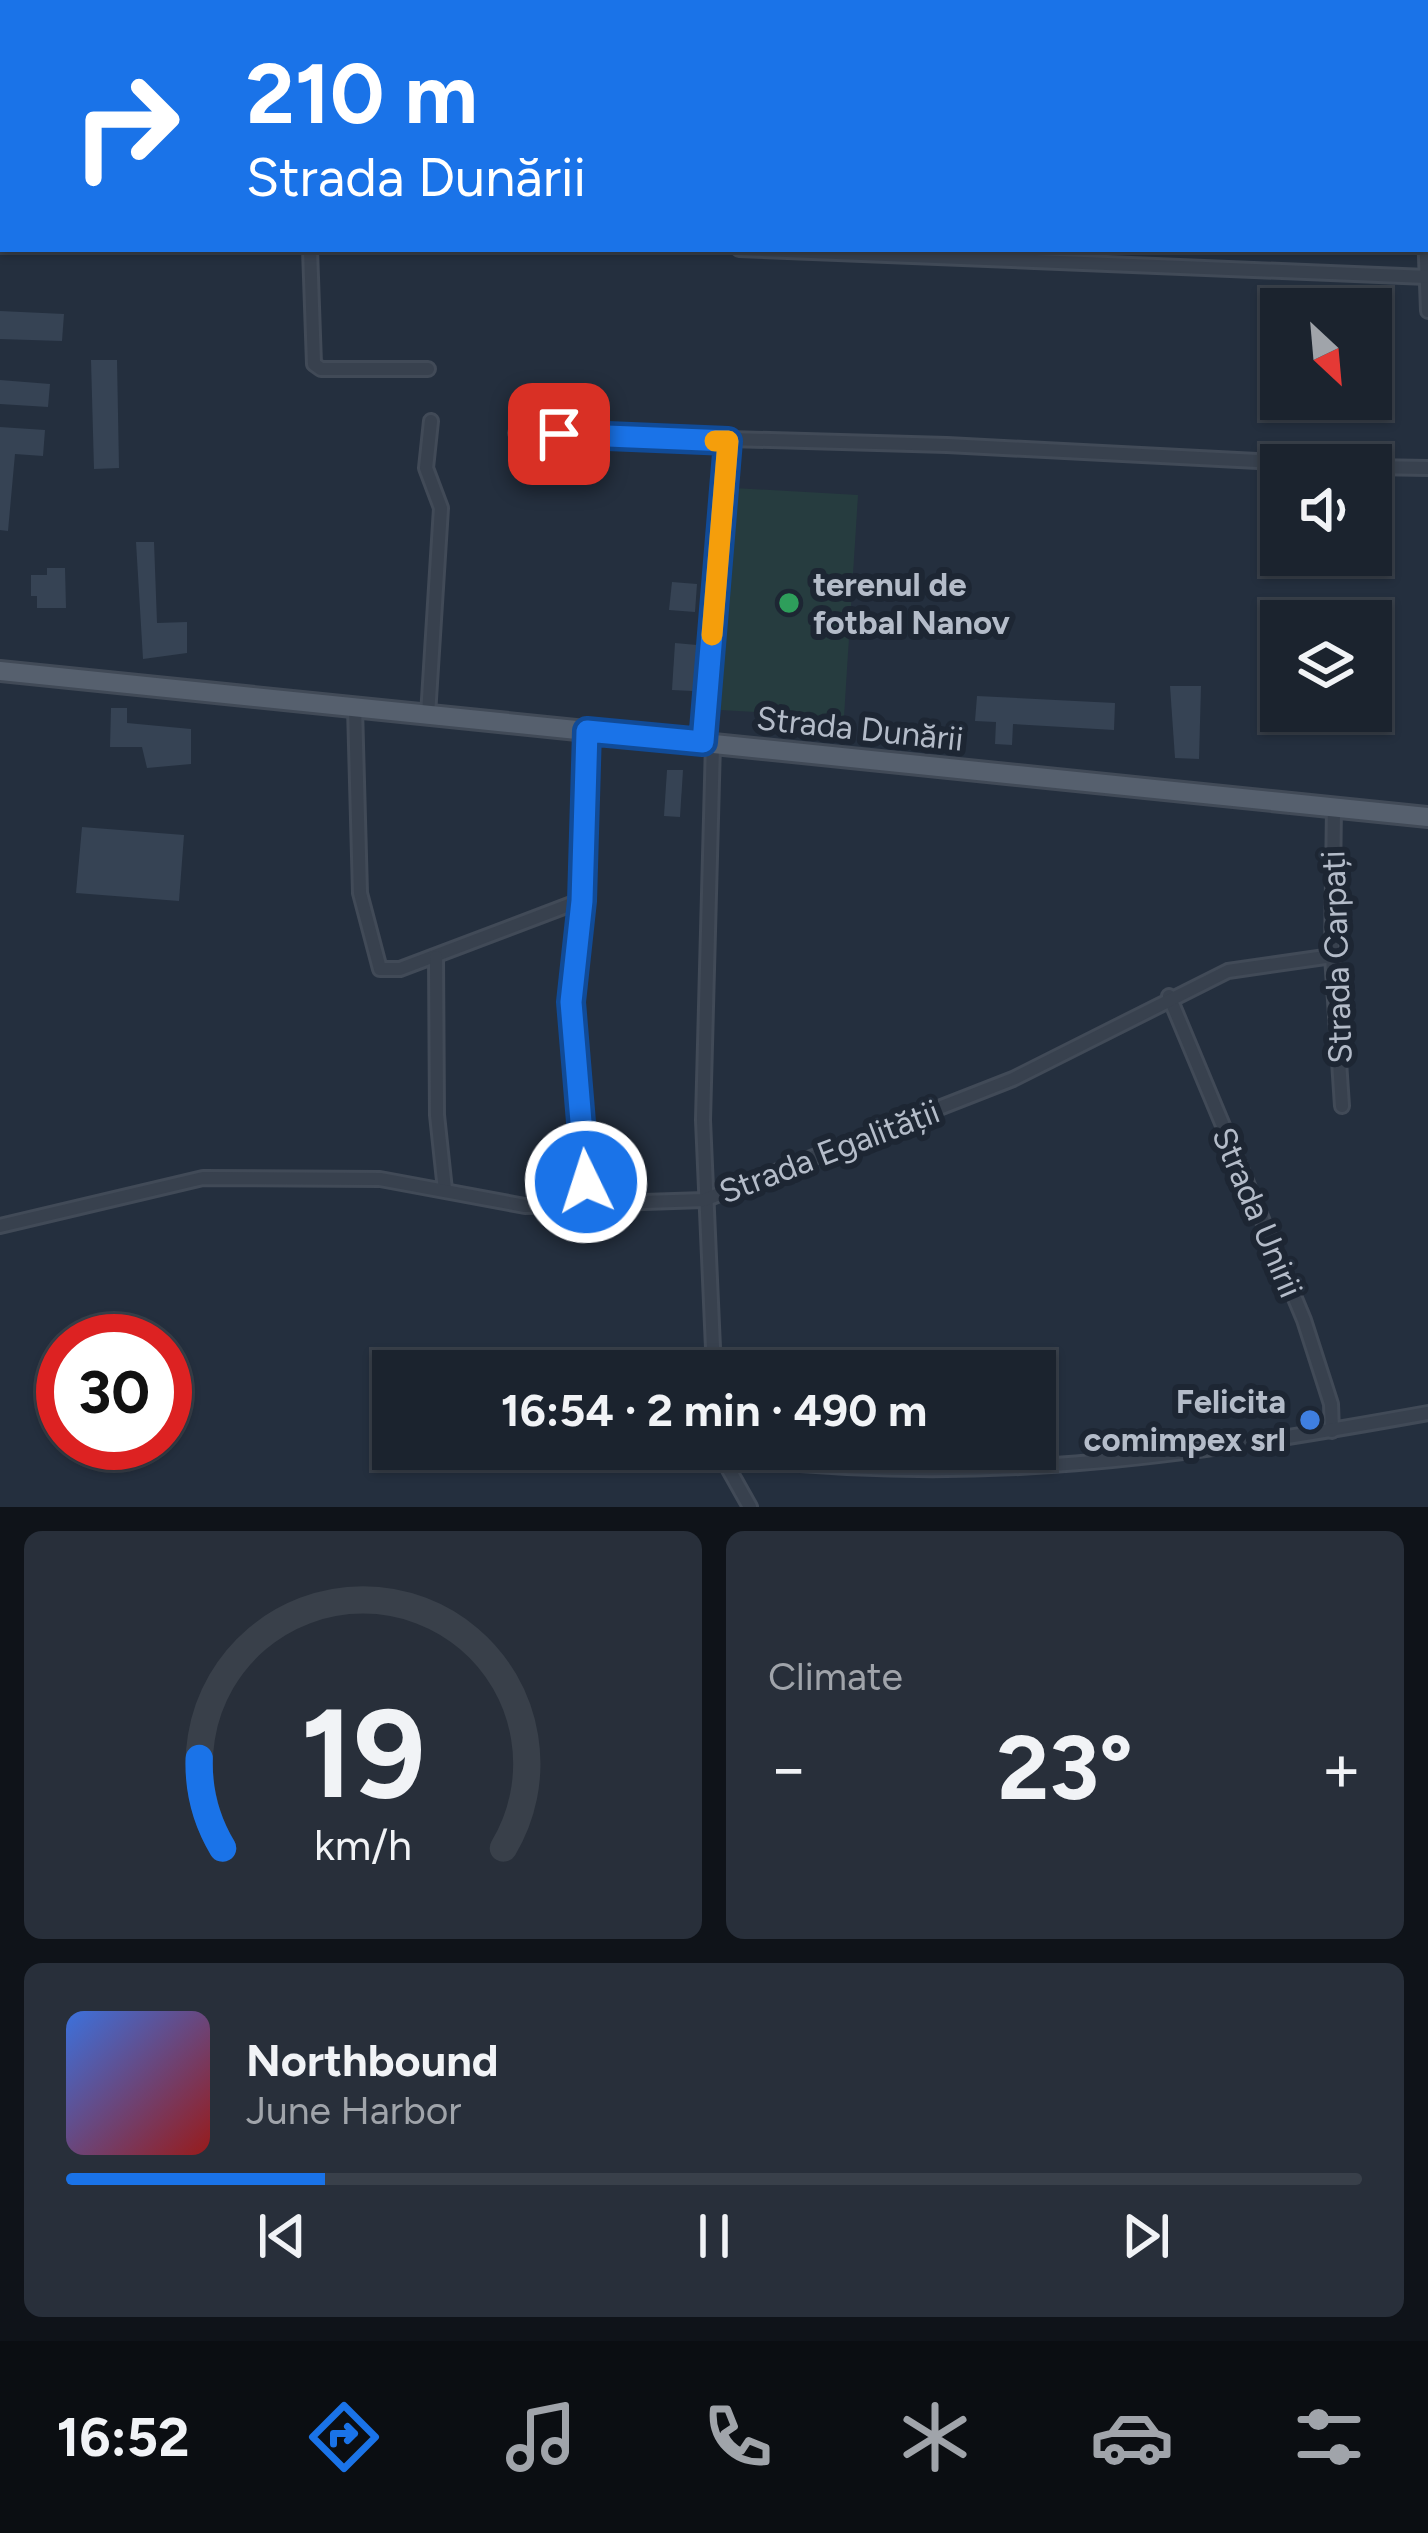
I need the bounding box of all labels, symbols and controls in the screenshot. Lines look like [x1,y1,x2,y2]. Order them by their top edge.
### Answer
text: 210 m [246,43,478,144]
icon: right [48,48,204,204]
text: Strada Dunării [246,145,586,210]
north arrow [1260,288,1392,420]
map controls [1260,288,1392,732]
pin [508,383,610,485]
icon: arrive [526,401,592,467]
button: sound [1260,444,1392,576]
place label: terenul de fotbal Nanov [813,565,1011,642]
marker: terenul de fotbal Nanov [776,590,802,616]
button: layers [1260,600,1392,732]
street label: Strada Dunării [755,698,965,759]
street label: Strada Carpați [1313,850,1360,1064]
street label: Strada Egalității [714,1092,945,1211]
position arrow [523,1119,649,1245]
street label: Strada Unirii [1204,1121,1311,1303]
speed limit sign: 30 [36,1314,192,1470]
place label: Felicita comimpex srl [1084,1382,1286,1459]
text: 16:54 · 2 min · 490 m [501,1383,927,1437]
marker: Felicita comimpex srl [1297,1407,1323,1433]
text: Climate [768,1653,903,1700]
text: 19 [300,1678,426,1828]
text: 23° [997,1713,1133,1822]
text: − [768,1728,809,1808]
text: + [1321,1728,1362,1808]
text: km/h [314,1819,412,1871]
text: Northbound [246,2033,499,2087]
text: June Harbor [246,2087,462,2134]
icon: previous [249,2203,315,2269]
icon: pause [681,2203,747,2269]
icon: next [1113,2203,1179,2269]
icon: directions [302,2395,386,2479]
icon: music [499,2395,583,2479]
icon: phone [696,2395,780,2479]
icon: climate [893,2395,977,2479]
icon: car [1090,2395,1174,2479]
icon: filters [1287,2395,1371,2479]
text: 16:52 [56,2405,190,2470]

